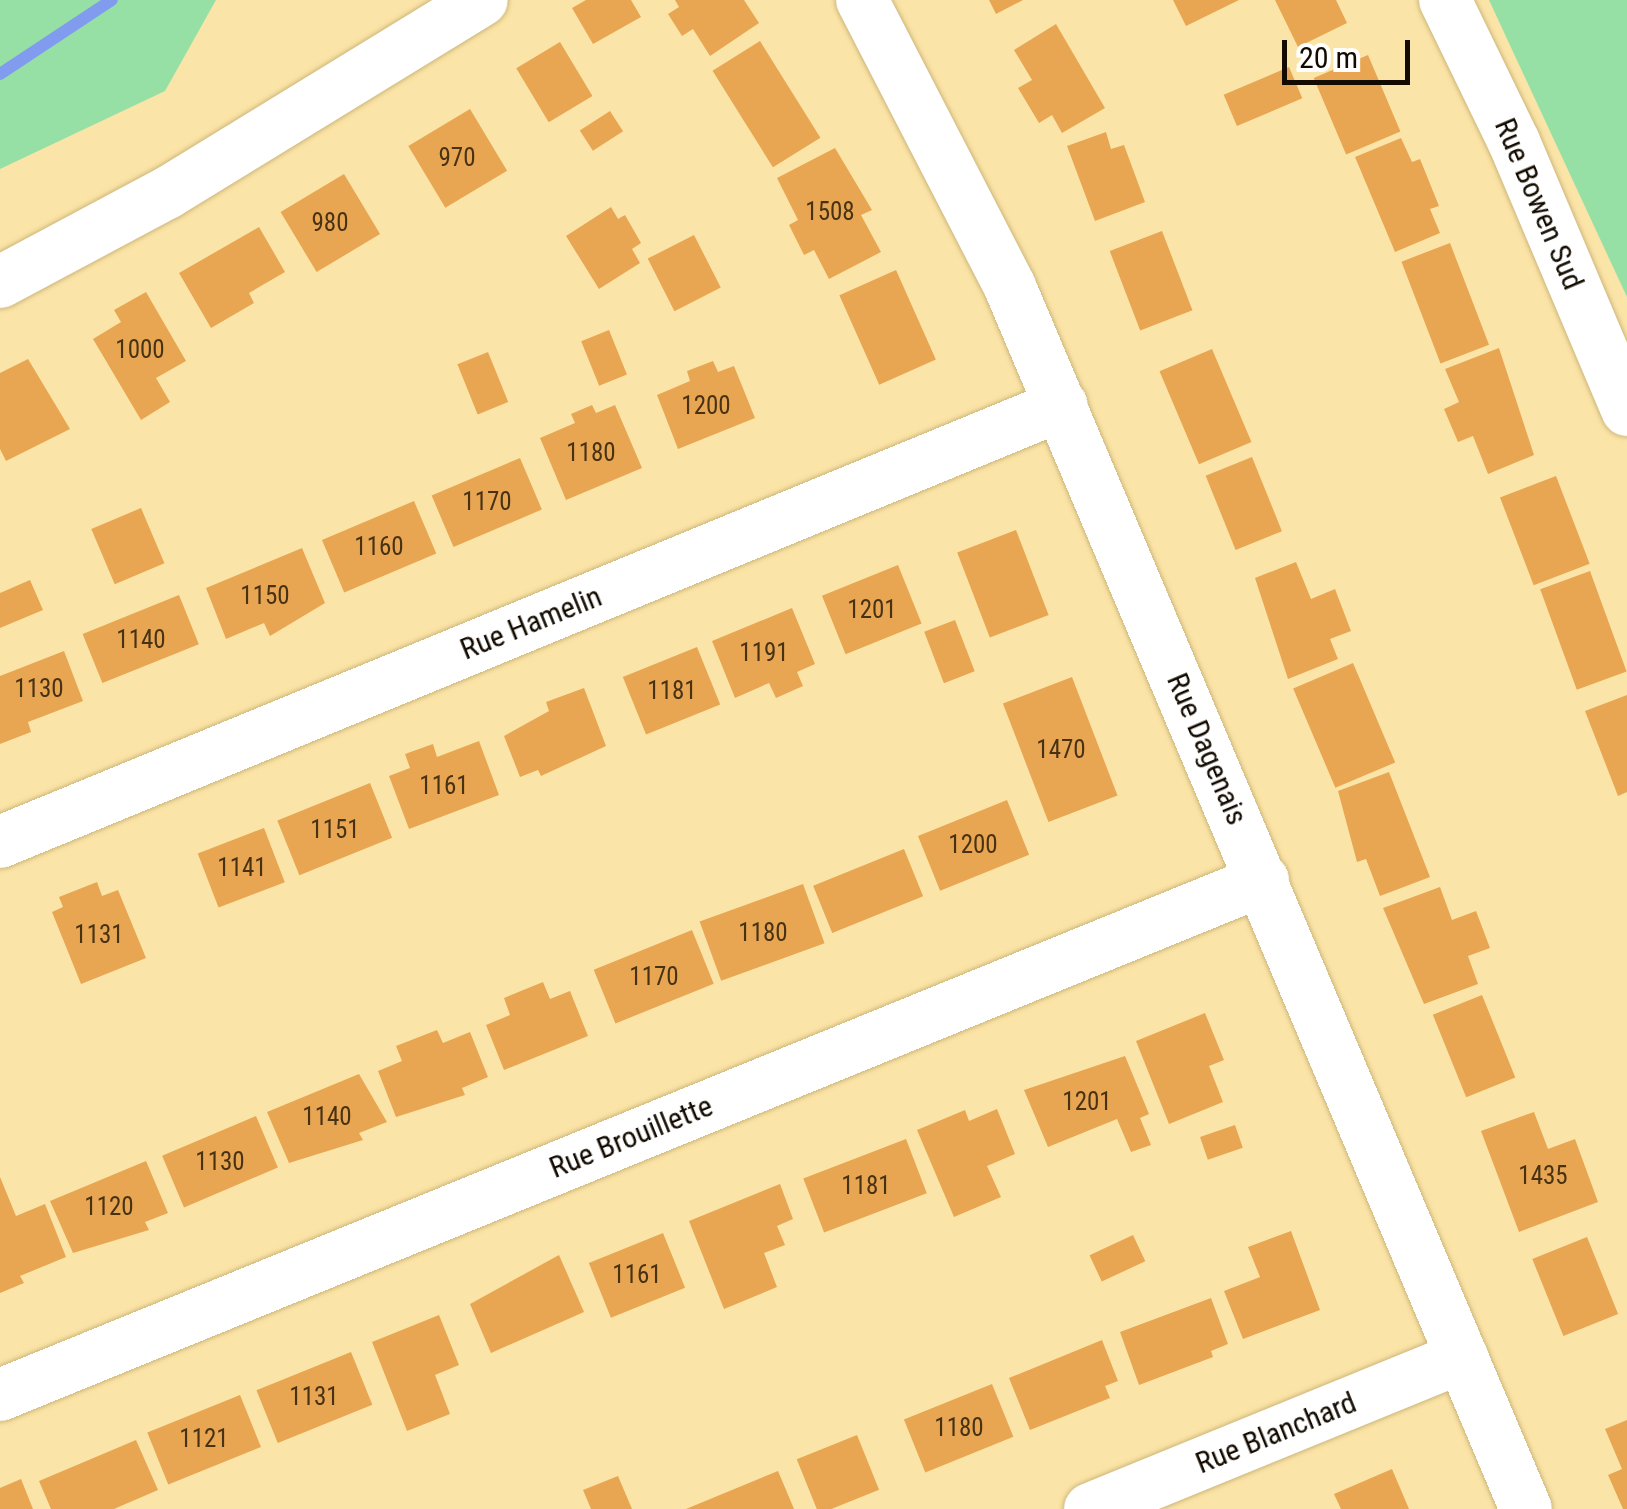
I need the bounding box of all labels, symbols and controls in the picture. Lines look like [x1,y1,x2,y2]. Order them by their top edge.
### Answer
scale bar [1287,20,1414,82]
text: 20 m [1299,40,1358,75]
street label: Rue Bowen Sud [1487,113,1591,295]
house number: 970 [438,143,476,173]
house number: 1508 [805,197,855,227]
house number: 980 [311,208,349,238]
house number: 1000 [115,335,165,365]
house number: 1200 [681,391,731,421]
house number: 1180 [566,438,616,468]
house number: 1170 [462,487,512,517]
house number: 1160 [354,532,404,562]
street label: Rue Hamelin [455,578,607,668]
house number: 1150 [240,581,290,611]
house number: 1201 [847,595,897,625]
house number: 1140 [116,625,166,655]
house number: 1191 [739,638,789,668]
street label: Rue Dagenais [1159,668,1255,830]
house number: 1130 [14,674,64,704]
house number: 1181 [647,676,697,706]
house number: 1470 [1036,735,1086,765]
house number: 1161 [419,771,469,801]
house number: 1151 [310,815,360,845]
house number: 1200 [948,830,998,860]
house number: 1141 [217,853,267,883]
house number: 1180 [738,918,788,948]
house number: 1131 [74,920,124,950]
house number: 1170 [629,962,679,992]
house number: 1201 [1062,1087,1112,1117]
street label: Rue Brouillette [544,1088,718,1186]
house number: 1140 [302,1102,352,1132]
house number: 1130 [195,1147,245,1177]
house number: 1435 [1518,1161,1568,1191]
house number: 1181 [841,1171,891,1201]
house number: 1120 [84,1192,134,1222]
house number: 1161 [612,1260,662,1290]
house number: 1131 [289,1382,339,1412]
street label: Rue Blanchard [1190,1384,1362,1482]
house number: 1180 [934,1413,984,1443]
house number: 1121 [179,1424,229,1454]

